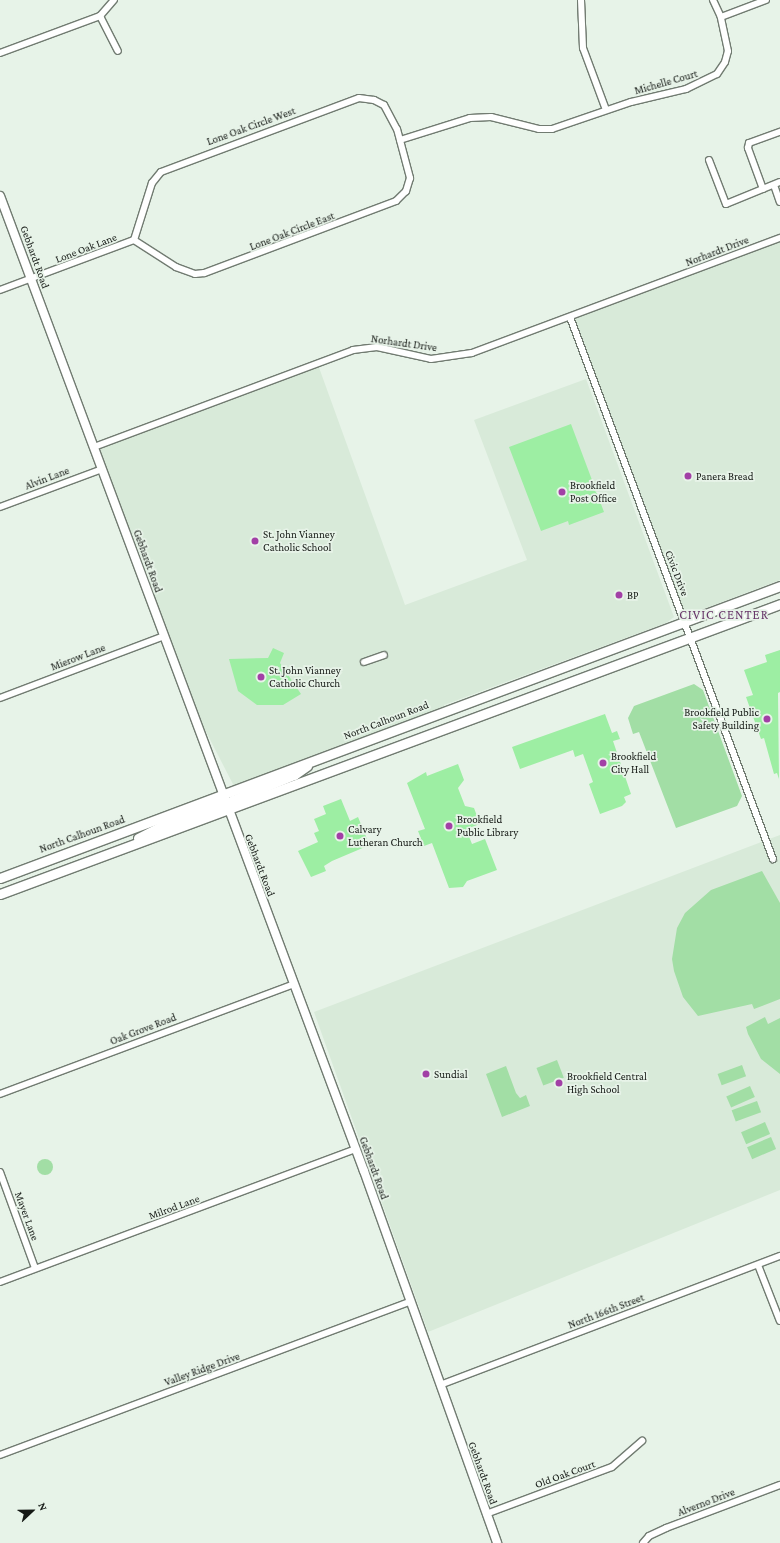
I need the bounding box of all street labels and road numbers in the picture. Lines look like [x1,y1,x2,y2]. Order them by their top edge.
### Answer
street label: Michelle Court [633,67,699,97]
street label: Lone Oak Circle West [205,104,297,148]
street label: Lone Oak Circle East [248,209,336,253]
street label: Gebhardt Road [18,224,52,290]
street label: Lone Oak Lane [53,230,119,266]
street label: Norhardt Drive [684,233,750,269]
street label: Norhardt Drive [370,332,438,354]
street label: Alvin Lane [23,464,71,492]
street label: Gebhardt Road [131,528,165,594]
street label: Civic Drive [662,548,692,598]
street label: Mierow Lane [49,641,107,673]
street label: North Calhoun Road [342,698,430,742]
street label: North Calhoun Road [37,812,127,856]
street label: Gebhardt Road [242,832,278,898]
street label: Oak Grove Road [108,1010,178,1048]
street label: Gebhardt Road [357,1135,391,1201]
street label: Mayer Lane [12,1190,42,1242]
street label: Milrod Lane [147,1192,201,1222]
street label: North 166th Street [566,1290,646,1332]
street label: Valley Ridge Drive [162,1349,242,1389]
street label: Gebhardt Road [466,1440,500,1506]
street label: Old Oak Court [533,1457,597,1491]
street label: Alverno Drive [676,1485,736,1519]

